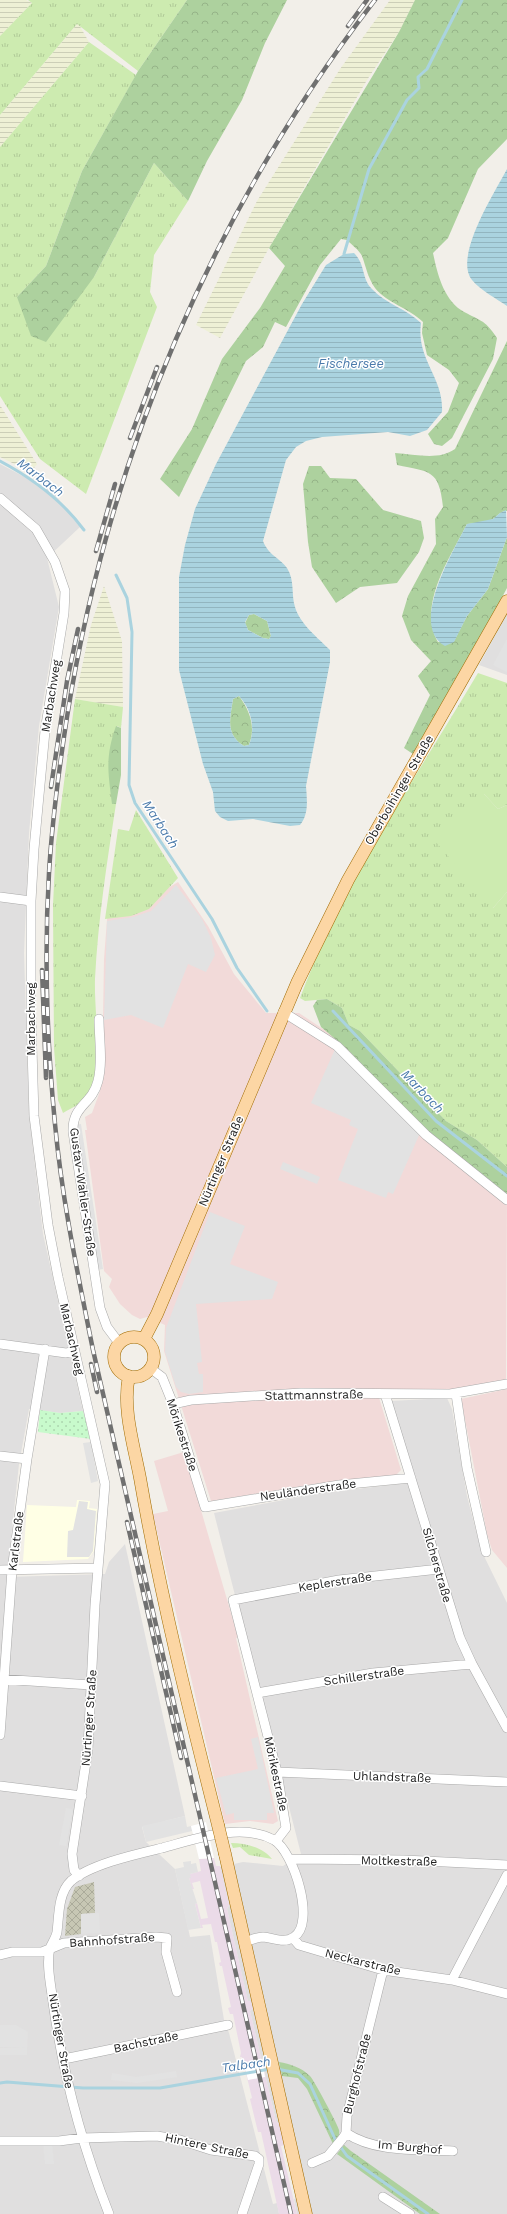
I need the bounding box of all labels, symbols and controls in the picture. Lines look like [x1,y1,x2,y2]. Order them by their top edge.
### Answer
water label: Fischersee [318,356,384,371]
water label: Marbach [14,455,67,500]
street label: Marbachweg [38,658,64,733]
street label: Oberboihinger Straße [362,732,436,848]
water label: Marbach [139,797,182,851]
street label: Marbachweg [24,982,38,1056]
water label: Marbach [398,1066,447,1116]
street label: Nürtinger Straße [196,1114,246,1208]
street label: Gustav-Wahler-Straße [67,1127,99,1257]
street label: Marbachweg [57,1302,87,1377]
street label: Stattmannstraße [264,1387,364,1403]
street label: Mörikestraße [164,1397,200,1473]
street label: Neuländerstraße [259,1476,357,1504]
street label: Karlstraße [5,1510,27,1572]
street label: Silcherstraße [420,1526,454,1604]
street label: Keplerstraße [297,1569,373,1595]
street label: Schillerstraße [323,1663,405,1689]
street label: Nürtinger Straße [79,1669,99,1767]
street label: Mörikestraße [261,1735,291,1813]
street label: Uhlandstraße [353,1769,432,1785]
street label: Moltkestraße [361,1853,437,1869]
street label: Bahnhofstraße [69,1930,155,1950]
street label: Neckarstraße [324,1946,402,1978]
street label: Nürtinger Straße [46,1992,76,2090]
street label: Bachstraße [112,2028,180,2056]
street label: Burghofstraße [340,2032,374,2116]
water label: Talbach [221,2054,272,2075]
street label: Hintere Straße [164,2130,250,2162]
street label: Im Burghof [377,2137,443,2157]

